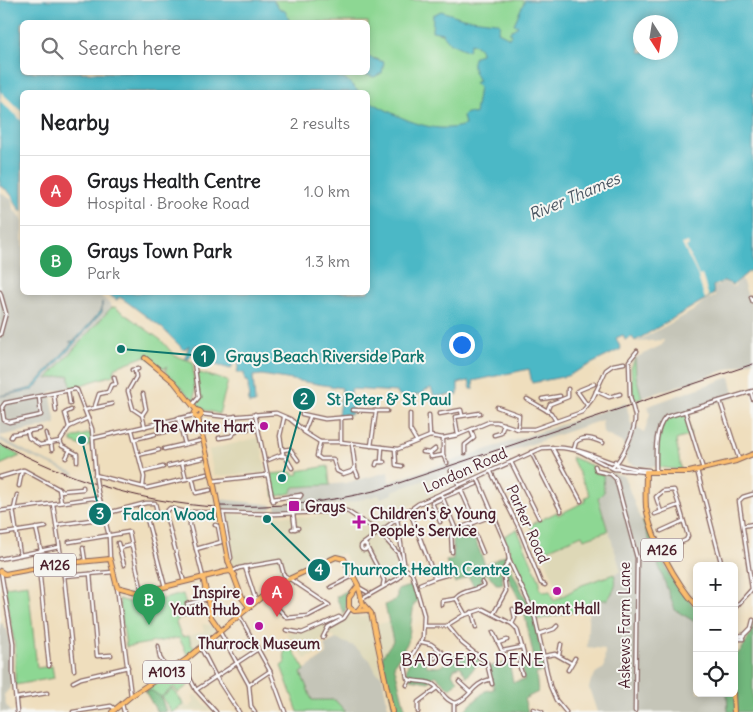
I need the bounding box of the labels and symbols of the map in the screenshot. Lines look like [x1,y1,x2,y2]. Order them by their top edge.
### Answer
north arrow [633,15,678,60]
water label: River Thames [525,168,623,224]
your location [449,332,475,358]
callout: Grays Beach Riverside Park [191,341,435,372]
text: Grays Beach Riverside Park [226,346,424,367]
text: 1 [201,347,207,366]
callout: St Peter & St Paul [292,383,462,414]
text: 2 [300,389,308,408]
text: St Peter & St Paul [327,389,451,409]
place label: The White Hart [153,417,255,436]
marker: The White Hart [258,420,270,432]
street label: London Road [420,443,510,497]
street label: Parker Road [502,482,554,566]
place label: Grays [305,497,346,517]
callout: Falcon Wood [88,499,225,530]
marker: Grays [287,499,301,513]
text: 3 [96,504,104,523]
text: Falcon Wood [123,504,216,524]
place label: Children's & Young People's Service [370,504,496,541]
marker: Children's & Young People's Service [352,515,366,529]
road number: A126 [641,538,683,562]
road number: A126 [34,554,76,576]
callout: Thurrock Health Centre [307,554,520,585]
text: Thurrock Health Centre [342,559,510,579]
text: 4 [315,560,324,579]
street label: Askews Farm Lane [615,562,634,688]
pin: A [261,576,293,617]
place label: Inspire Youth Hub [169,583,240,619]
pin: B [133,584,165,625]
marker: Belmont Hall [551,585,563,597]
marker: Inspire Youth Hub [244,595,256,607]
place label: Belmont Hall [514,599,600,618]
marker: Thurrock Museum [253,620,265,632]
place label: Thurrock Museum [198,634,320,653]
district label: BADGERS DENE [401,648,545,671]
road number: A1013 [143,660,191,684]

